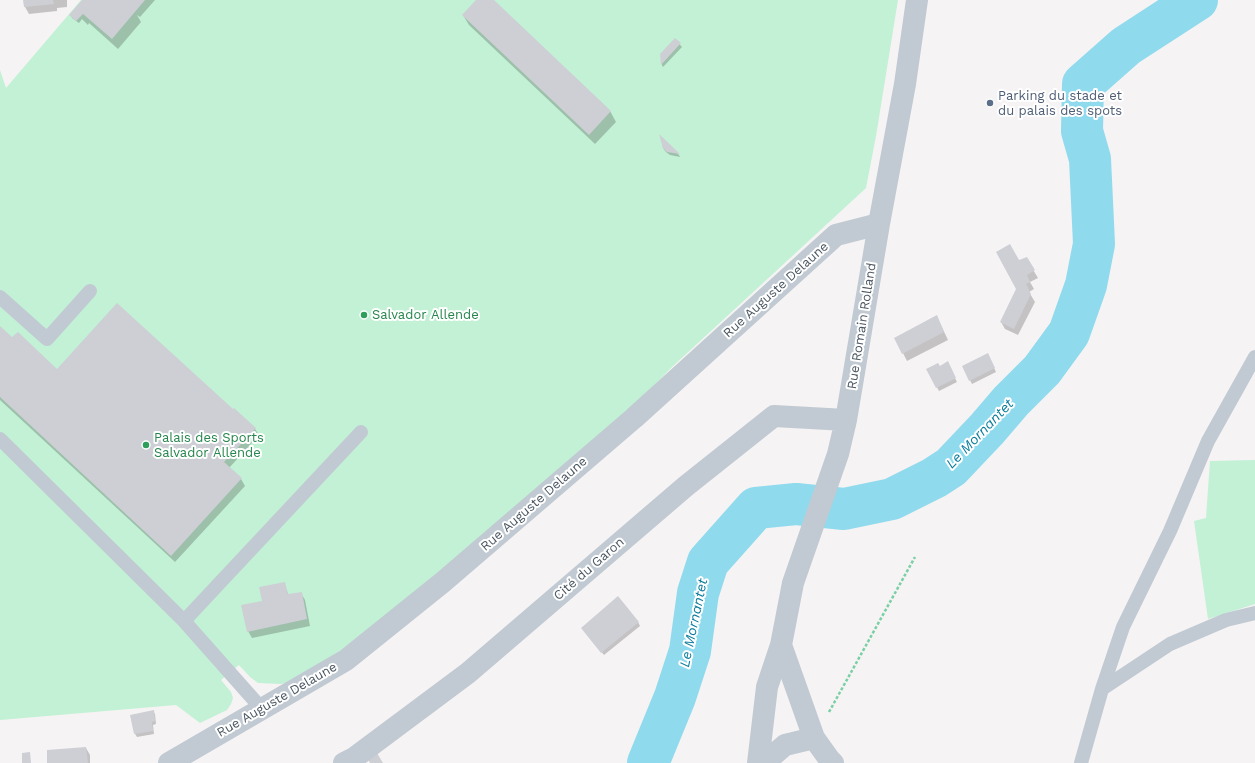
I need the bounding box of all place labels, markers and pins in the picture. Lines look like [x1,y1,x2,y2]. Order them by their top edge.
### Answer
place label: Parking du stade et du palais des spots [998,88,1122,119]
marker: Parking du stade et du palais des spots [985,98,995,108]
place label: Salvador Allende [372,307,479,323]
marker: Salvador Allende [359,310,369,320]
place label: Palais des Sports Salvador Allende [154,430,264,461]
marker: Palais des Sports Salvador Allende [141,440,151,450]

